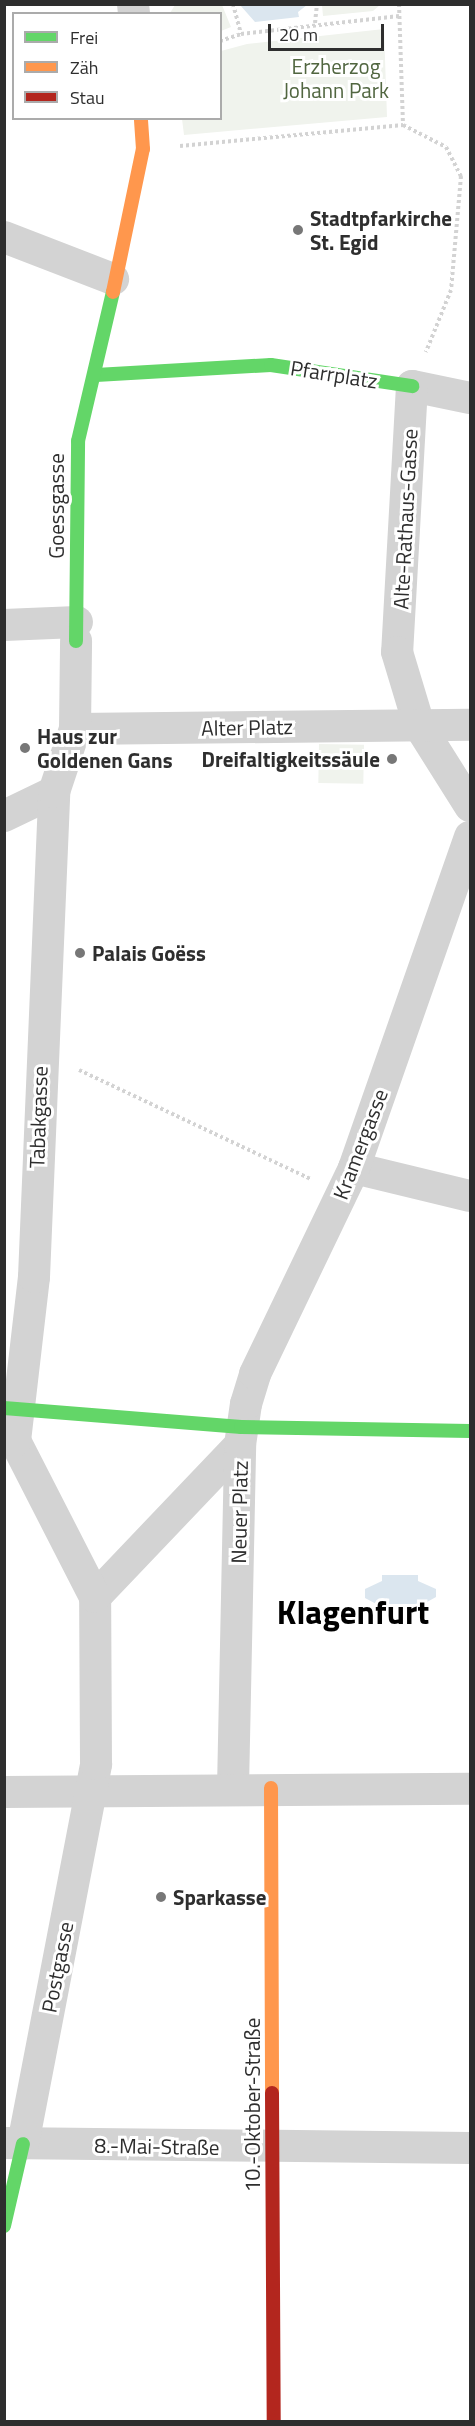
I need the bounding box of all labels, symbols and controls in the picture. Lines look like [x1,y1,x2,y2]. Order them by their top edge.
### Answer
legend [12,12,222,120]
scale bar [271,12,386,50]
text: 20 m [279,21,318,48]
text: Frei [70,24,98,51]
park label: Erzherzog Johann Park [283,53,389,103]
text: Zäh [70,54,98,81]
text: Stau [70,84,105,111]
place label: Stadtpfarkirche St. Egid [310,205,452,255]
marker: Stadtpfarkirche St. Egid [291,223,305,237]
street label: Pfarrplatz [289,355,379,393]
street label: Alte-Rathaus-Gasse [388,428,422,610]
street label: Goessgasse [43,453,69,559]
street label: Alter Platz [201,714,293,740]
place label: Haus zur Goldenen Gans [37,723,173,773]
marker: Haus zur Goldenen Gans [18,741,32,755]
place label: Dreifaltigkeitssäule [202,746,380,772]
marker: Dreifaltigkeitssäule [385,752,399,766]
place label: Palais Goëss [92,940,206,966]
marker: Palais Goëss [73,946,87,960]
street label: Tabakgasse [24,1065,52,1169]
street label: Kramergasse [327,1085,393,1203]
street label: Neuer Platz [226,1460,252,1564]
district label: Klagenfurt [277,1593,429,1633]
place label: Sparkasse [173,1884,266,1910]
marker: Sparkasse [154,1890,168,1904]
street label: Postgasse [36,1919,78,2015]
street label: 10.-Oktober-Straße [239,2018,265,2192]
street label: 8.-Mai-Straße [94,2132,220,2160]

